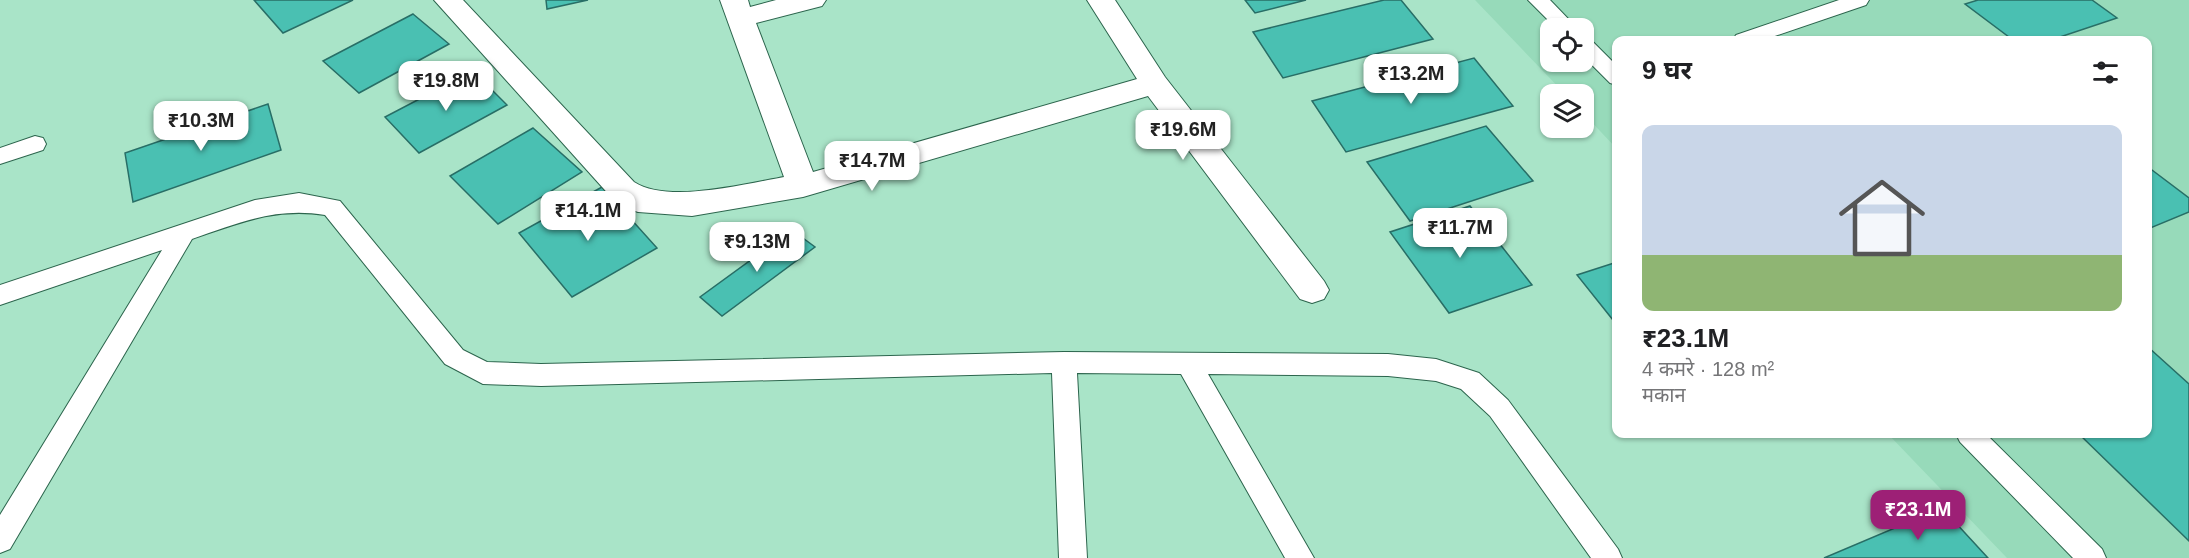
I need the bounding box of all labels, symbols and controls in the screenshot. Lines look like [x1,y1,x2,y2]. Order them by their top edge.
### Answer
map controls [1540,18,1594,138]
button: locate [1540,18,1594,72]
pin: ₹13.2M [1362,54,1460,105]
text: 9 घर [1642,55,1692,85]
icon: filters [2089,56,2122,89]
pin: ₹19.8M [397,61,495,112]
text: ₹13.2M [1377,62,1445,84]
text: ₹19.8M [412,69,480,91]
button: layers [1540,84,1594,138]
pin: ₹10.3M [152,101,250,152]
text: ₹10.3M [167,109,235,131]
pin: ₹19.6M [1134,110,1232,161]
text: ₹19.6M [1149,118,1217,140]
pin: ₹14.7M [823,141,921,192]
text: ₹14.7M [838,149,906,171]
icon: home [1828,164,1936,272]
pin: ₹14.1M [539,191,637,242]
text: ₹14.1M [554,199,622,221]
pin: ₹11.7M [1411,208,1509,259]
text: ₹11.7M [1427,216,1493,238]
pin: ₹9.13M [708,222,806,273]
text: ₹9.13M [723,230,791,252]
text: ₹23.1M [1642,323,1729,353]
text: 4 कमरे · 128 m² [1642,358,1774,380]
text: मकान [1642,384,1686,406]
pin: ₹23.1M [1869,490,1967,541]
text: ₹23.1M [1884,498,1952,520]

